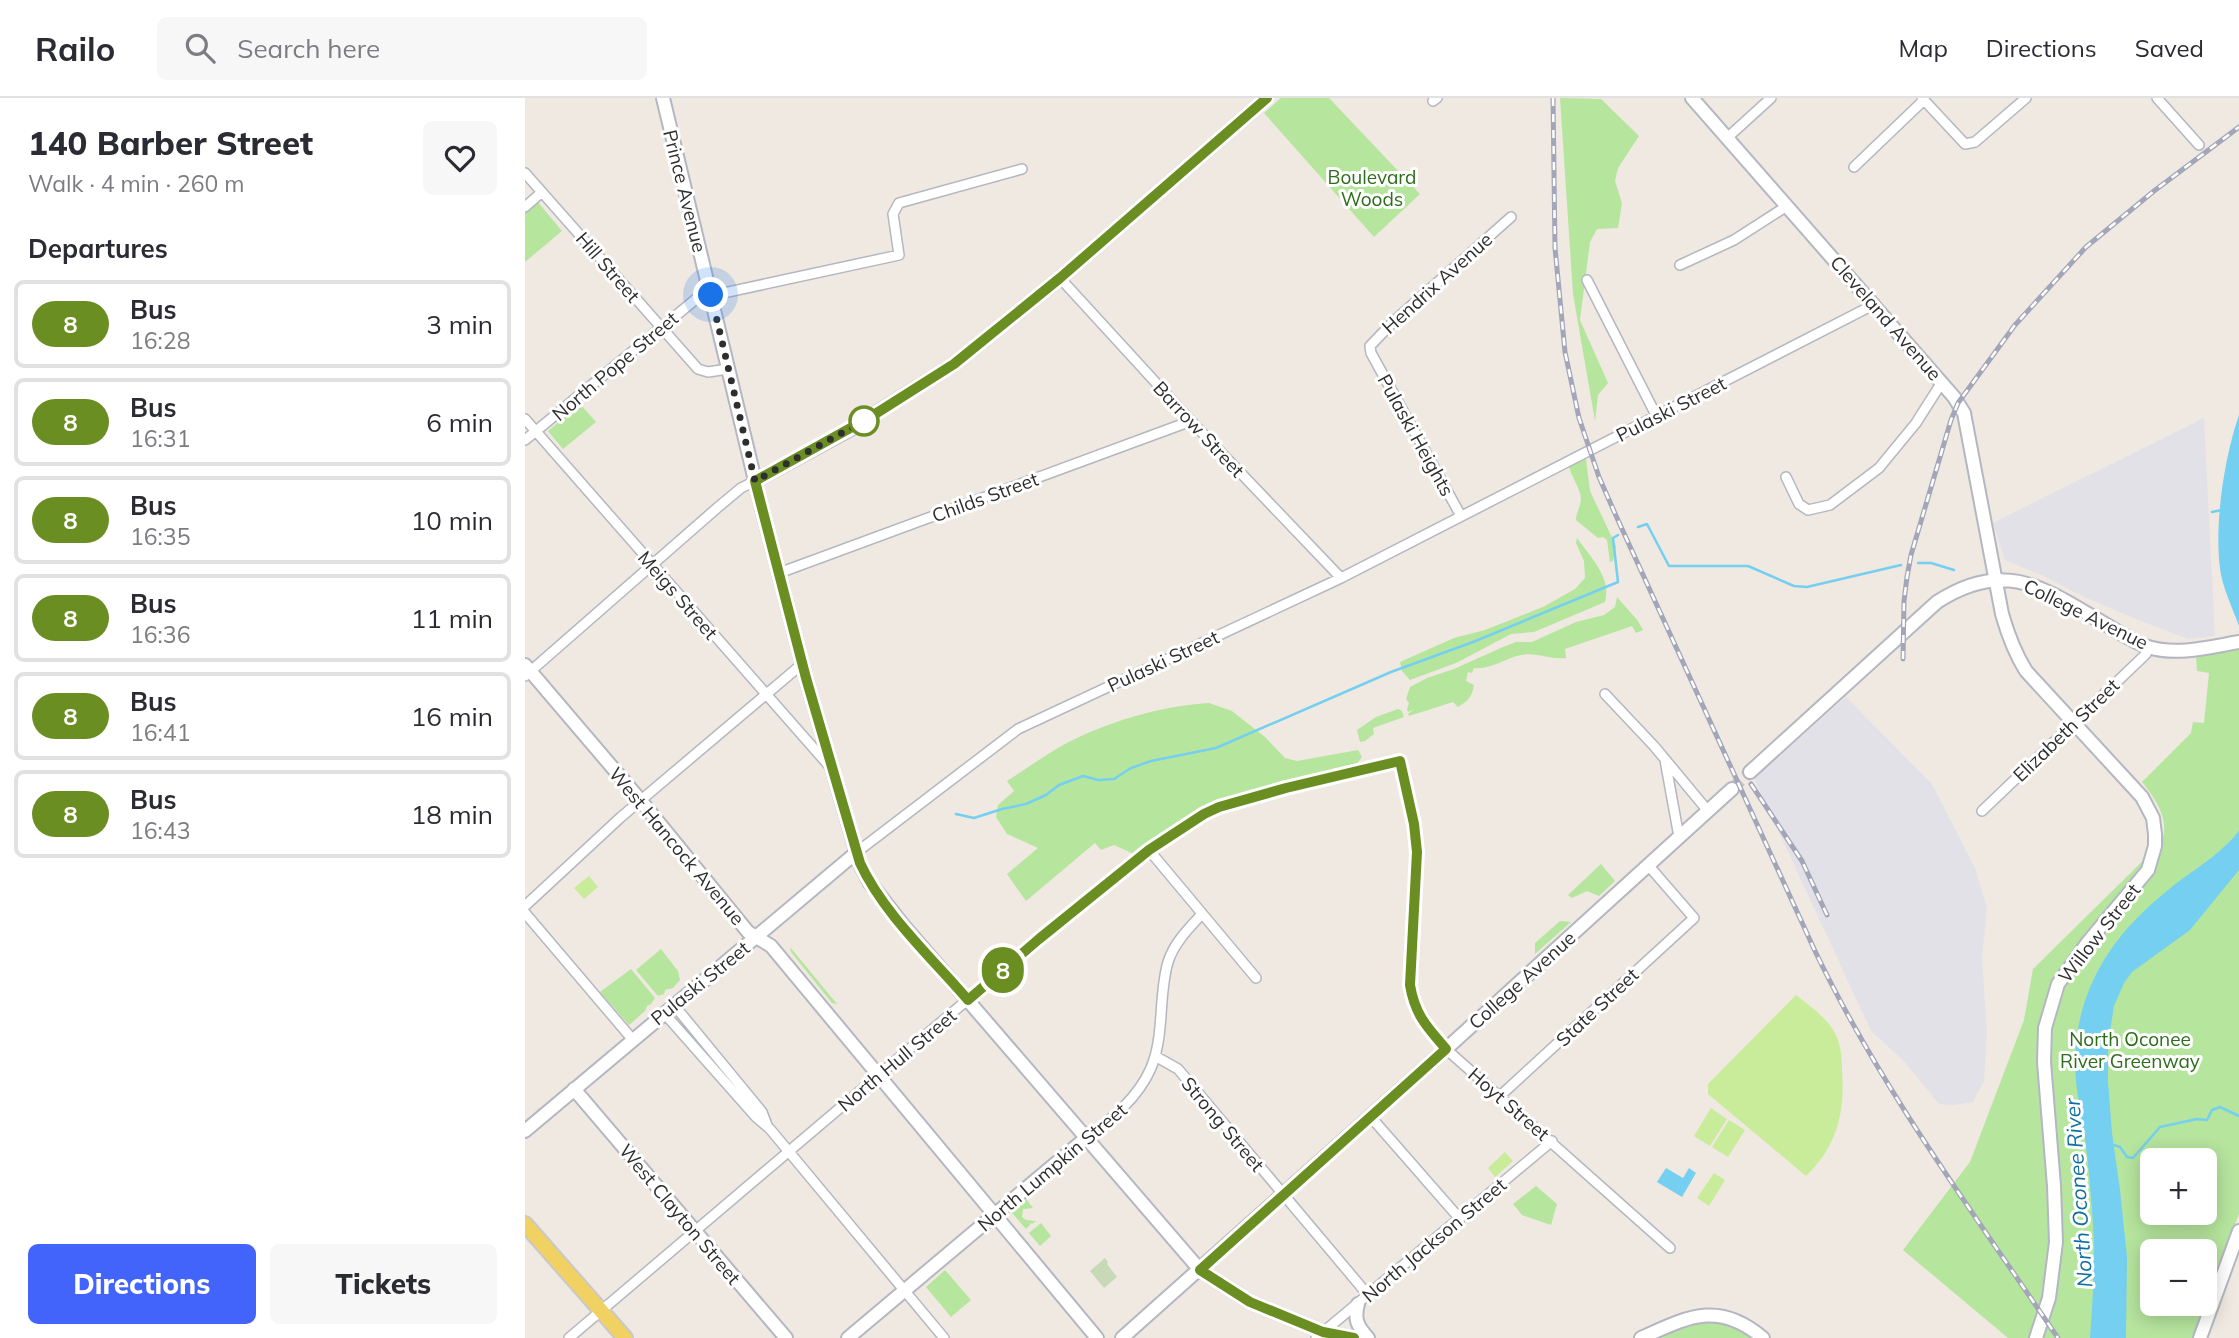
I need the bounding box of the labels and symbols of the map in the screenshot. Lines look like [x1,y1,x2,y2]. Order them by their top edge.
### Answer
street label: Prince Avenue [658,127,712,255]
park label: Boulevard Woods [1328,165,1416,211]
street label: Hill Street [571,227,645,307]
street label: Hendrix Avenue [1377,227,1497,339]
street label: Cleveland Avenue [1825,251,1947,385]
your location [693,277,728,312]
street label: North Pope Street [547,306,683,426]
street label: Pulaski Heights [1373,370,1459,500]
street label: Pulaski Street [1612,371,1730,447]
street label: Barrow Street [1148,376,1250,482]
unlabelled marker [849,406,879,436]
street label: Childs Street [929,467,1042,527]
street label: Meigs Street [633,546,723,644]
street label: College Avenue [2020,574,2152,654]
street label: Pulaski Street [1103,625,1223,697]
street label: Elizabeth Street [2008,673,2124,787]
street label: West Hancock Avenue [604,762,750,930]
street label: Willow Street [2053,878,2145,987]
street label: College Avenue [1464,926,1580,1034]
street label: Pulaski Street [646,936,755,1030]
line badge: 8 [980,947,1026,993]
street label: State Street [1551,962,1644,1051]
street label: North Hull Street [833,1003,961,1117]
park label: North Oconee River Greenway [2060,1027,2200,1073]
street label: Hoyt Street [1464,1062,1555,1146]
street label: Strong Street [1176,1072,1270,1176]
water label: North Oconee River [2058,1096,2098,1289]
street label: North Lumpkin Street [973,1097,1132,1236]
street label: West Clayton Street [614,1139,746,1290]
street label: North Jackson Street [1357,1172,1511,1307]

